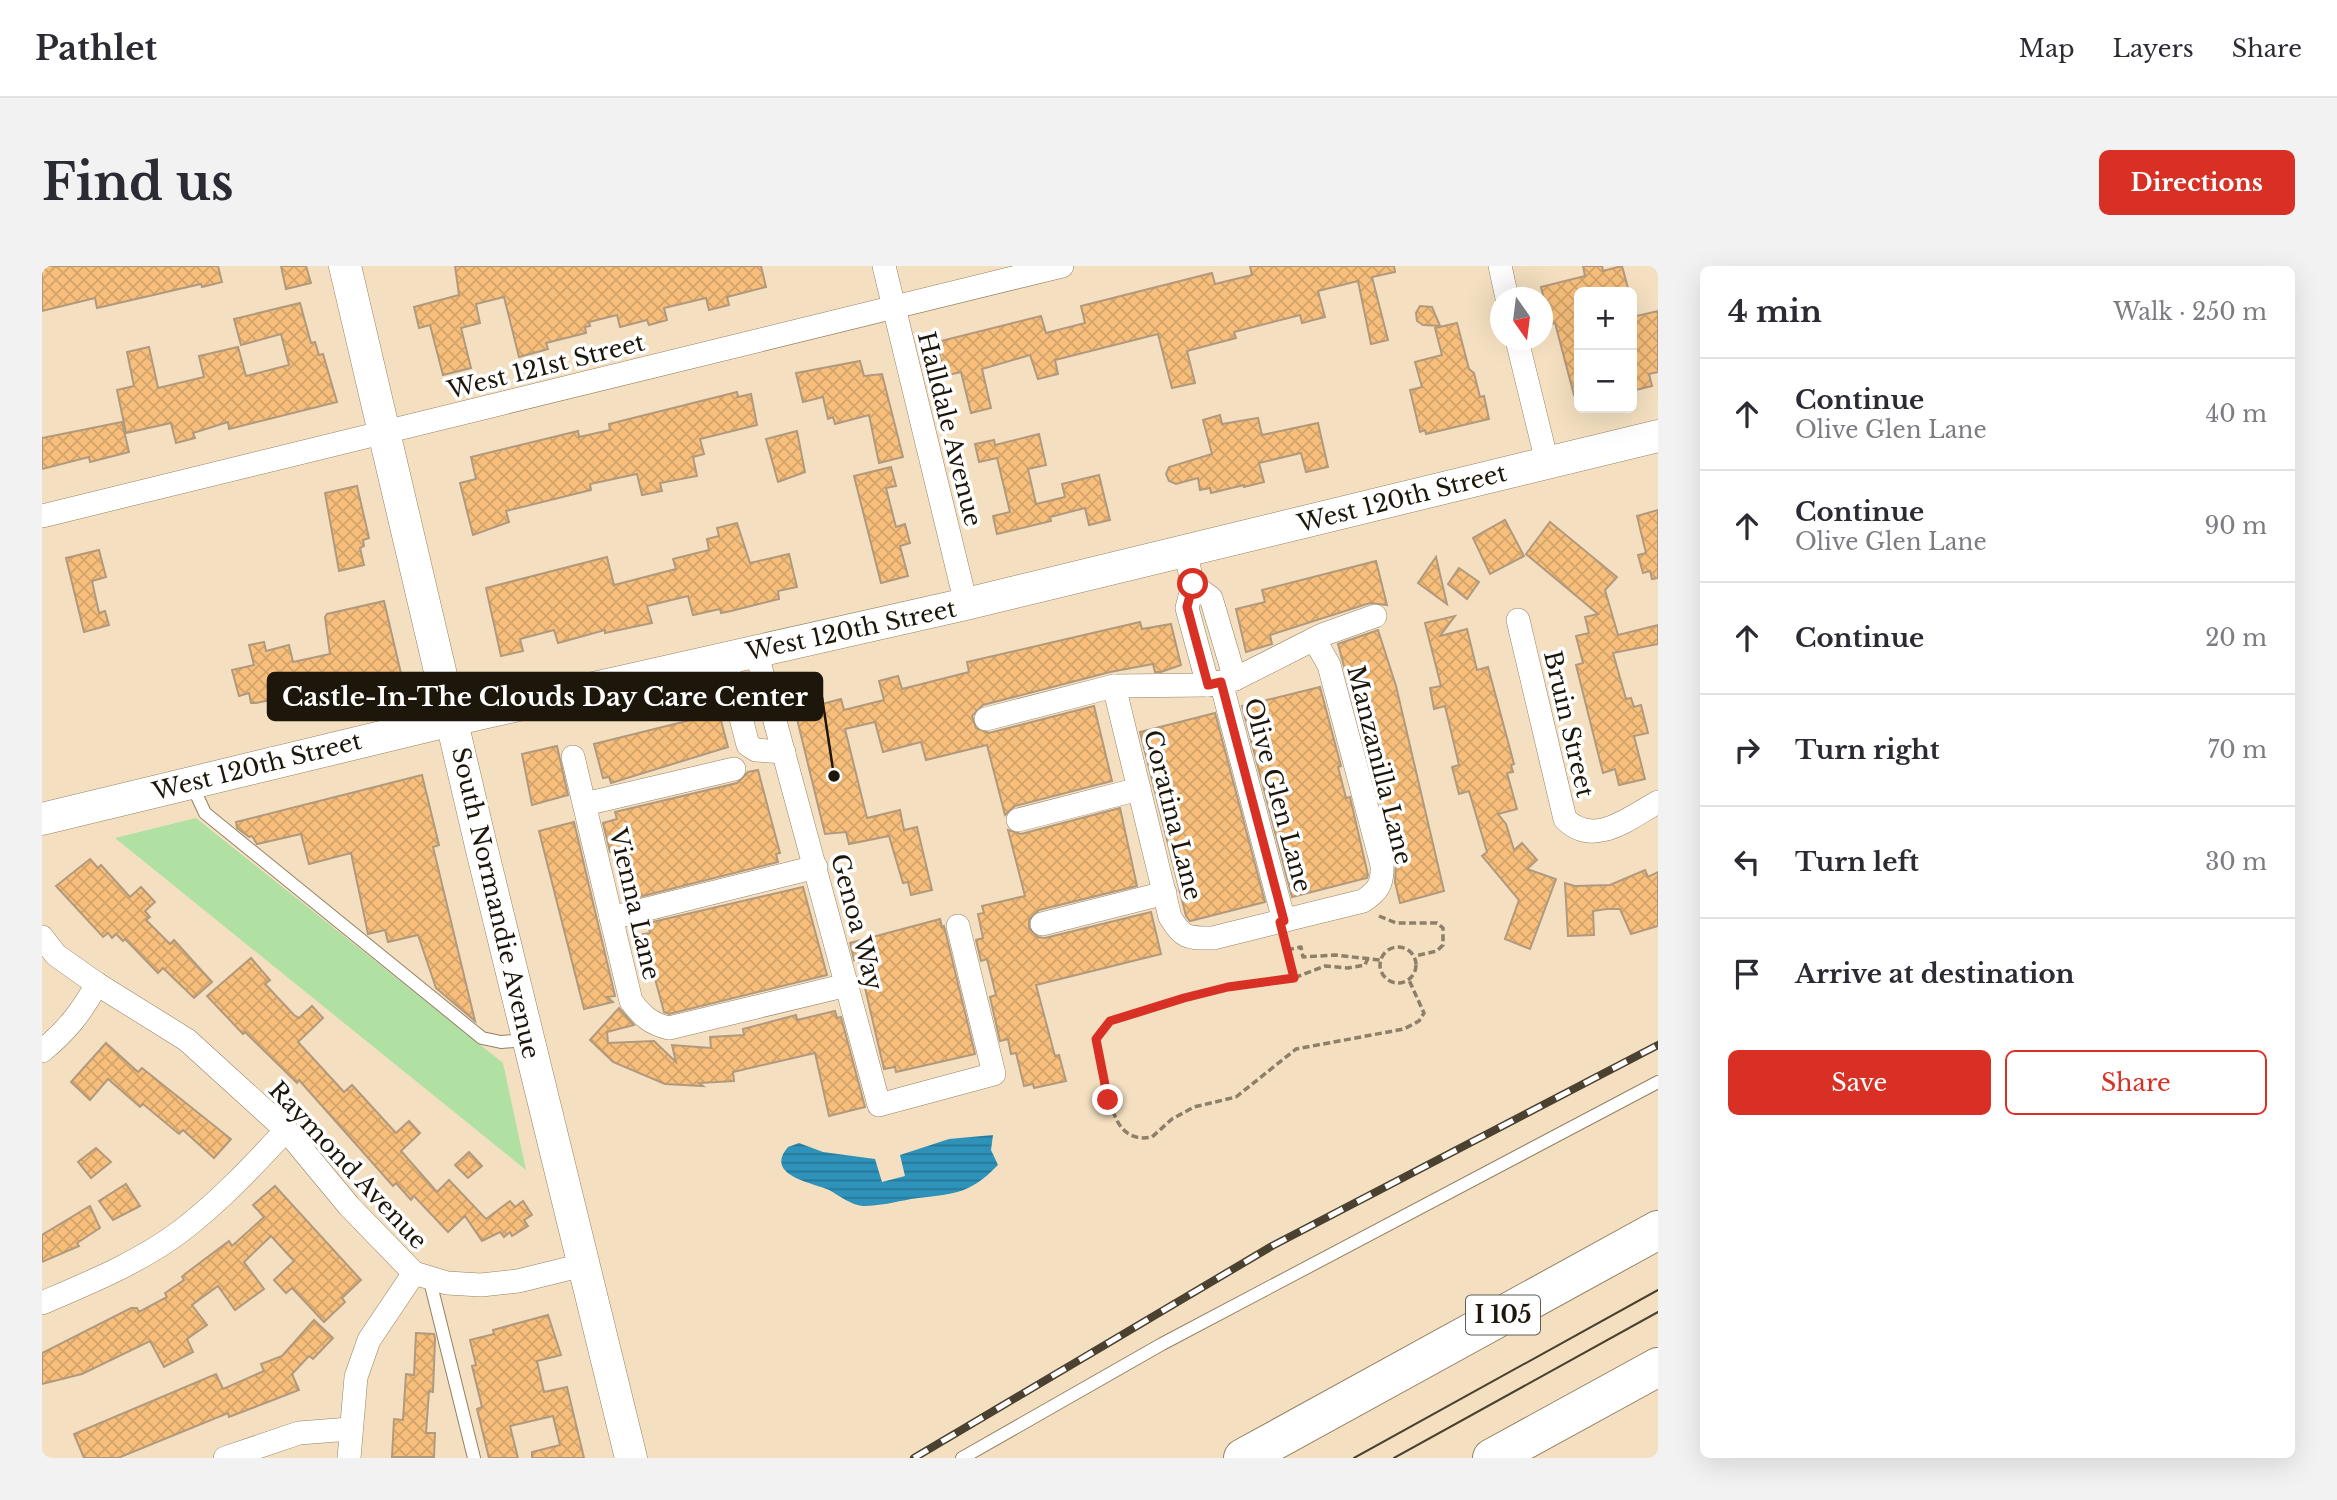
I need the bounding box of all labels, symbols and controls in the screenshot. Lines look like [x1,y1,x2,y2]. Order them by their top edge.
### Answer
text: Pathlet [35,28,157,69]
text: Map [2019,34,2075,63]
text: Layers [2113,34,2194,63]
text: Share [2232,34,2302,63]
button: Directions [2099,150,2295,215]
text: Find us [42,152,234,213]
north arrow [1490,287,1553,350]
map controls [1574,287,1637,413]
button: + [1574,287,1637,350]
text: 4 min [1728,293,1822,330]
text: Walk · 250 m [2113,298,2267,326]
street label: West 121st Street [443,327,648,405]
street label: Halldale Avenue [912,329,988,529]
button: − [1574,350,1637,413]
text: Continue [1795,384,1924,416]
icon: ahead [1728,395,1766,433]
text: 40 m [2206,400,2267,428]
text: Olive Glen Lane [1795,416,1987,444]
street label: West 120th Street [1294,458,1509,538]
text: Continue [1795,496,1924,528]
icon: ahead [1728,507,1766,545]
text: 90 m [2205,512,2267,540]
text: Olive Glen Lane [1795,528,1987,556]
route start [1177,568,1208,599]
street label: West 120th Street [742,594,959,667]
icon: ahead [1728,619,1766,657]
text: Continue [1795,622,1924,654]
text: 20 m [2205,624,2267,652]
street label: Bruin Street [1538,648,1600,800]
street label: Manzanilla Lane [1341,663,1419,867]
callout: Castle-In-The Clouds Day Care Center [268,673,822,720]
text: Castle-In-The Clouds Day Care Center [282,681,808,713]
street label: Olive Glen Lane [1238,695,1318,895]
street label: West 120th Street [149,726,364,806]
street label: Coratina Lane [1138,727,1208,903]
icon: right [1728,731,1766,769]
text: Turn right [1795,734,1940,766]
text: 70 m [2208,736,2267,764]
street label: South Normandie Avenue [446,744,546,1062]
street label: Vienna Lane [603,824,667,983]
icon: left [1728,843,1766,881]
text: Turn left [1795,846,1919,878]
text: 30 m [2205,848,2267,876]
street label: Genoa Way [825,851,889,994]
icon: arrive [1728,955,1766,993]
text: Arrive at destination [1795,958,2075,990]
button: Save [1728,1050,1991,1115]
button: Share [2005,1050,2267,1115]
street label: Raymond Avenue [263,1075,433,1255]
route end [1092,1084,1123,1115]
road number: I 105 [1466,1296,1540,1334]

